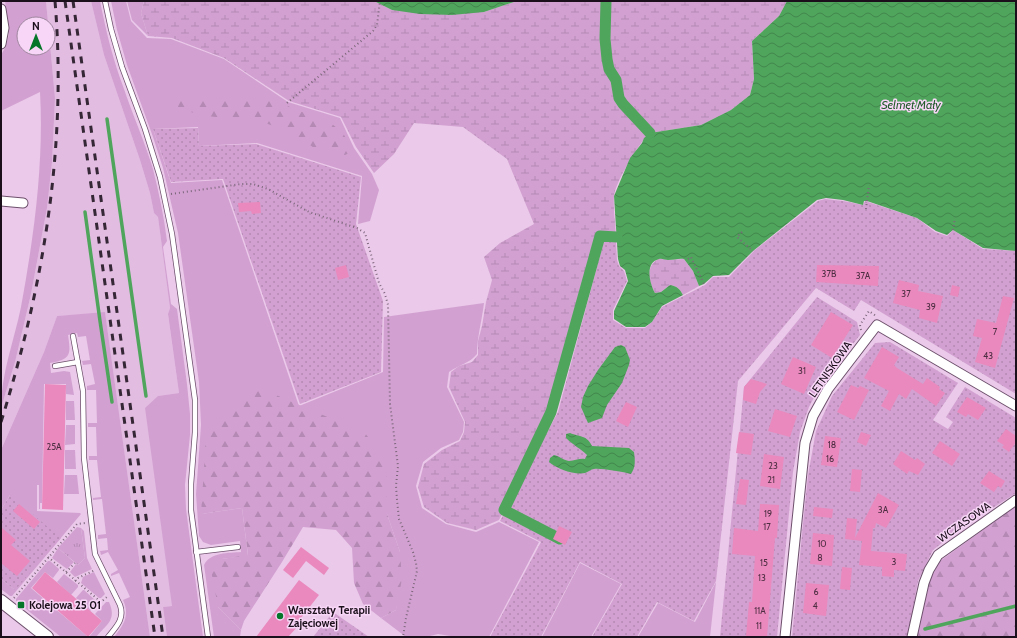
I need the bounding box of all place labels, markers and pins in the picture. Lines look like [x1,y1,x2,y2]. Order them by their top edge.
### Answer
place label: Kolejowa 25 01 [29,598,101,612]
marker: Kolejowa 25 01 [16,600,26,610]
place label: Warsztaty Terapii Zajęciowej [288,603,370,630]
marker: Warsztaty Terapii Zajęciowej [275,611,285,621]

